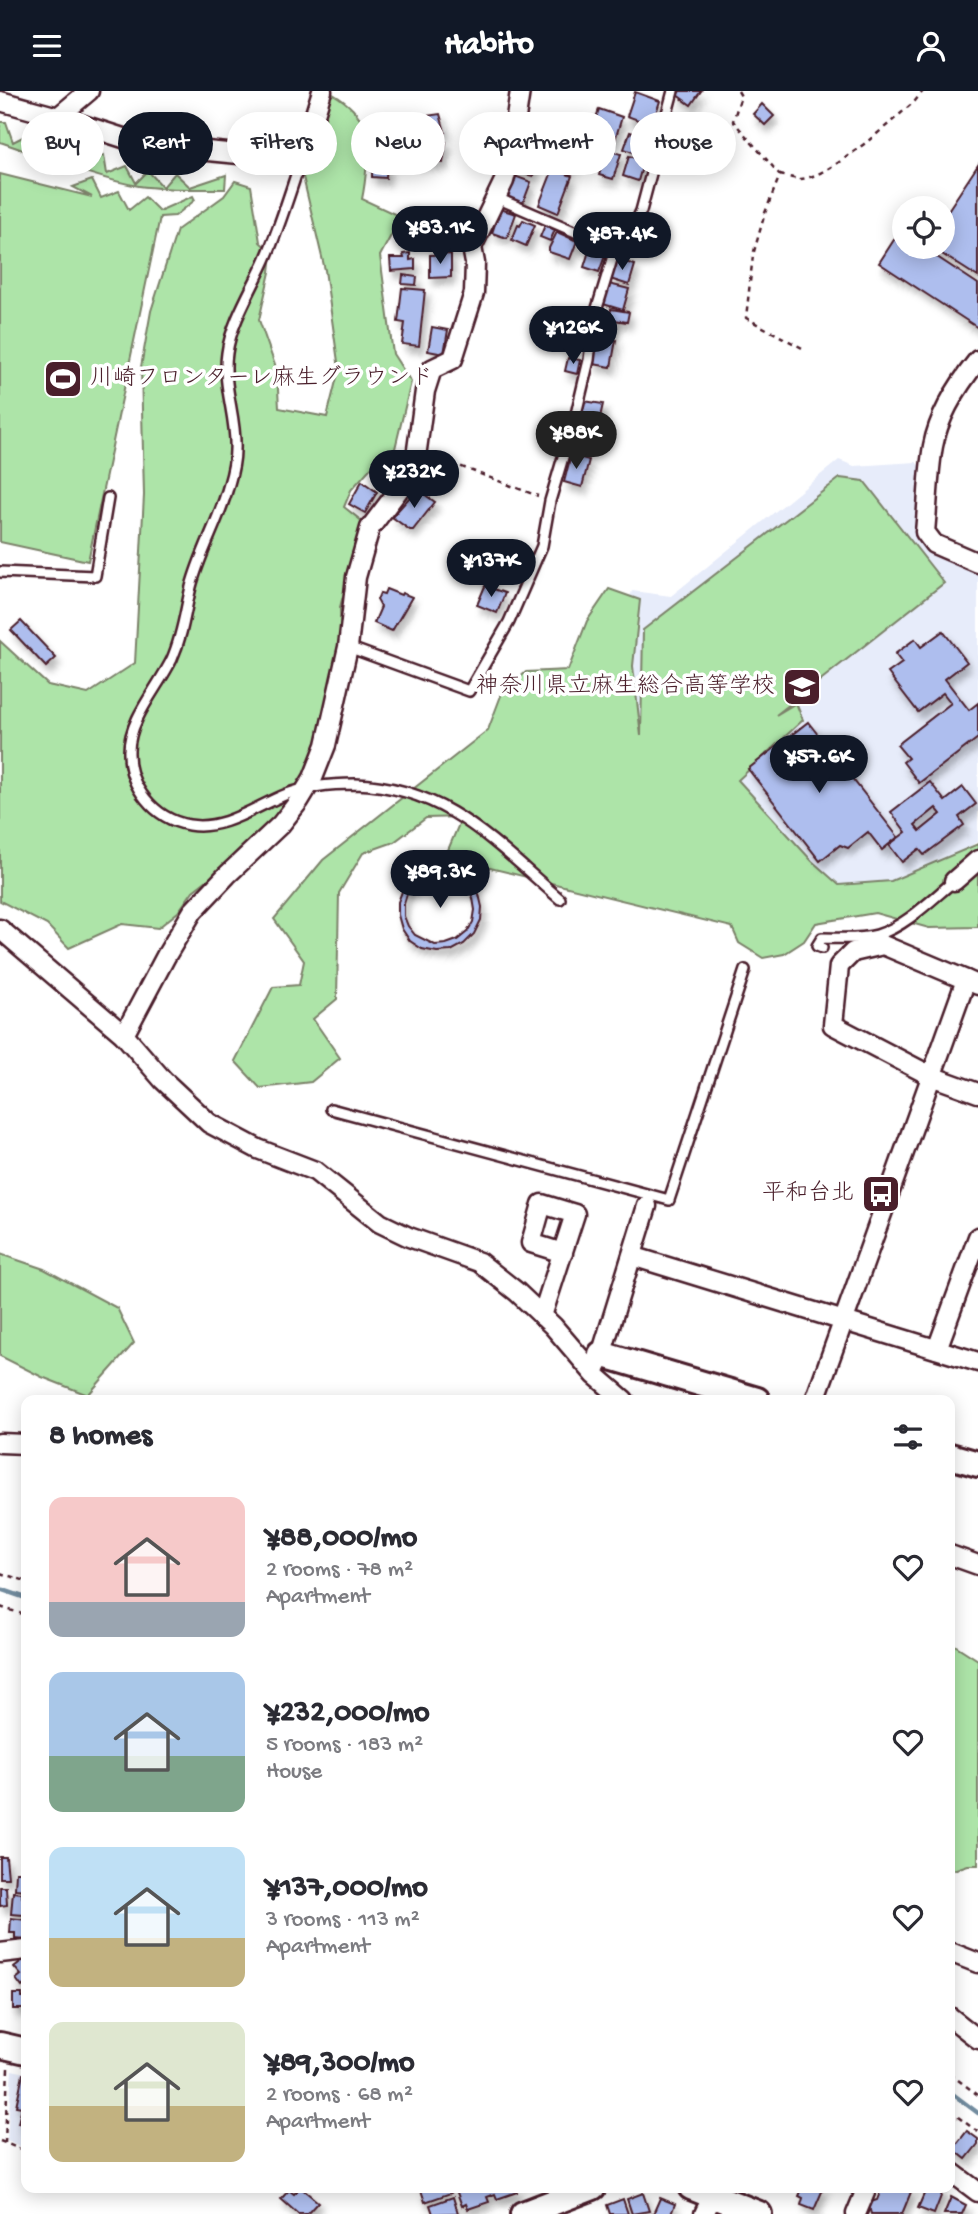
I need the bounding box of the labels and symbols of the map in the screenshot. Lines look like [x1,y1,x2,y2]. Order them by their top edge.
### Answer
pin: ¥83.1K [383,207,497,266]
pin: ¥87.4K [565,213,679,272]
pin: ¥126K [524,307,622,366]
sports icon: 川崎フロンターレ麻生グラウンド [42,358,84,400]
place label: 川崎フロンターレ麻生グラウンド [90,365,433,393]
pin: ¥88K [535,411,617,471]
pin: ¥232K [365,451,463,510]
pin: ¥137K [442,539,540,599]
school or university icon: 神奈川県立麻生総合高等学校 [781,666,823,708]
place label: 神奈川県立麻生総合高等学校 [476,673,775,701]
pin: ¥57.6K [762,735,876,795]
pin: ¥89.3K [383,851,497,910]
bus stop icon: 平和台北 [860,1173,902,1215]
place label: 平和台北 [762,1180,854,1208]

